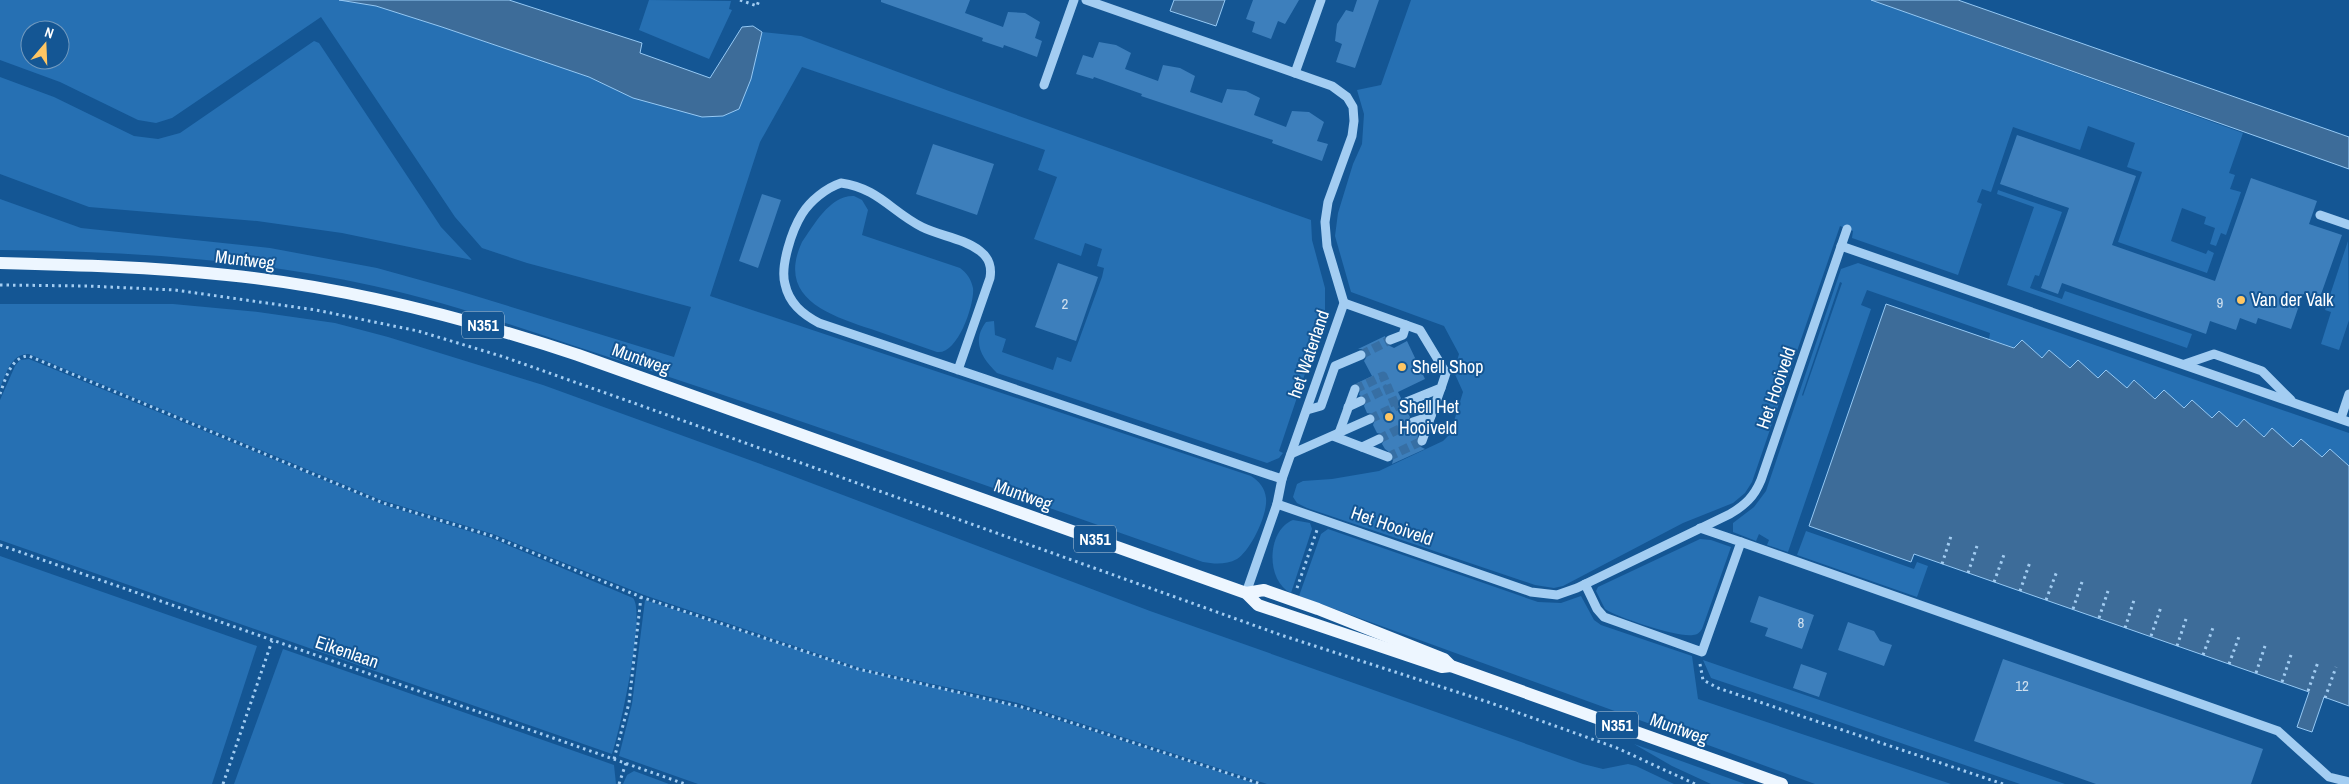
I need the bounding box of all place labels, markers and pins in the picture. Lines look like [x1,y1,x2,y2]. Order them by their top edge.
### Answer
place label: Van der Valk [2251,287,2334,312]
marker: Van der Valk [2235,294,2247,306]
place label: Shell Shop [1412,354,1483,379]
marker: Shell Shop [1396,361,1408,373]
place label: Shell Het Hooiveld [1399,394,1459,440]
marker: Shell Het Hooiveld [1383,411,1395,423]

